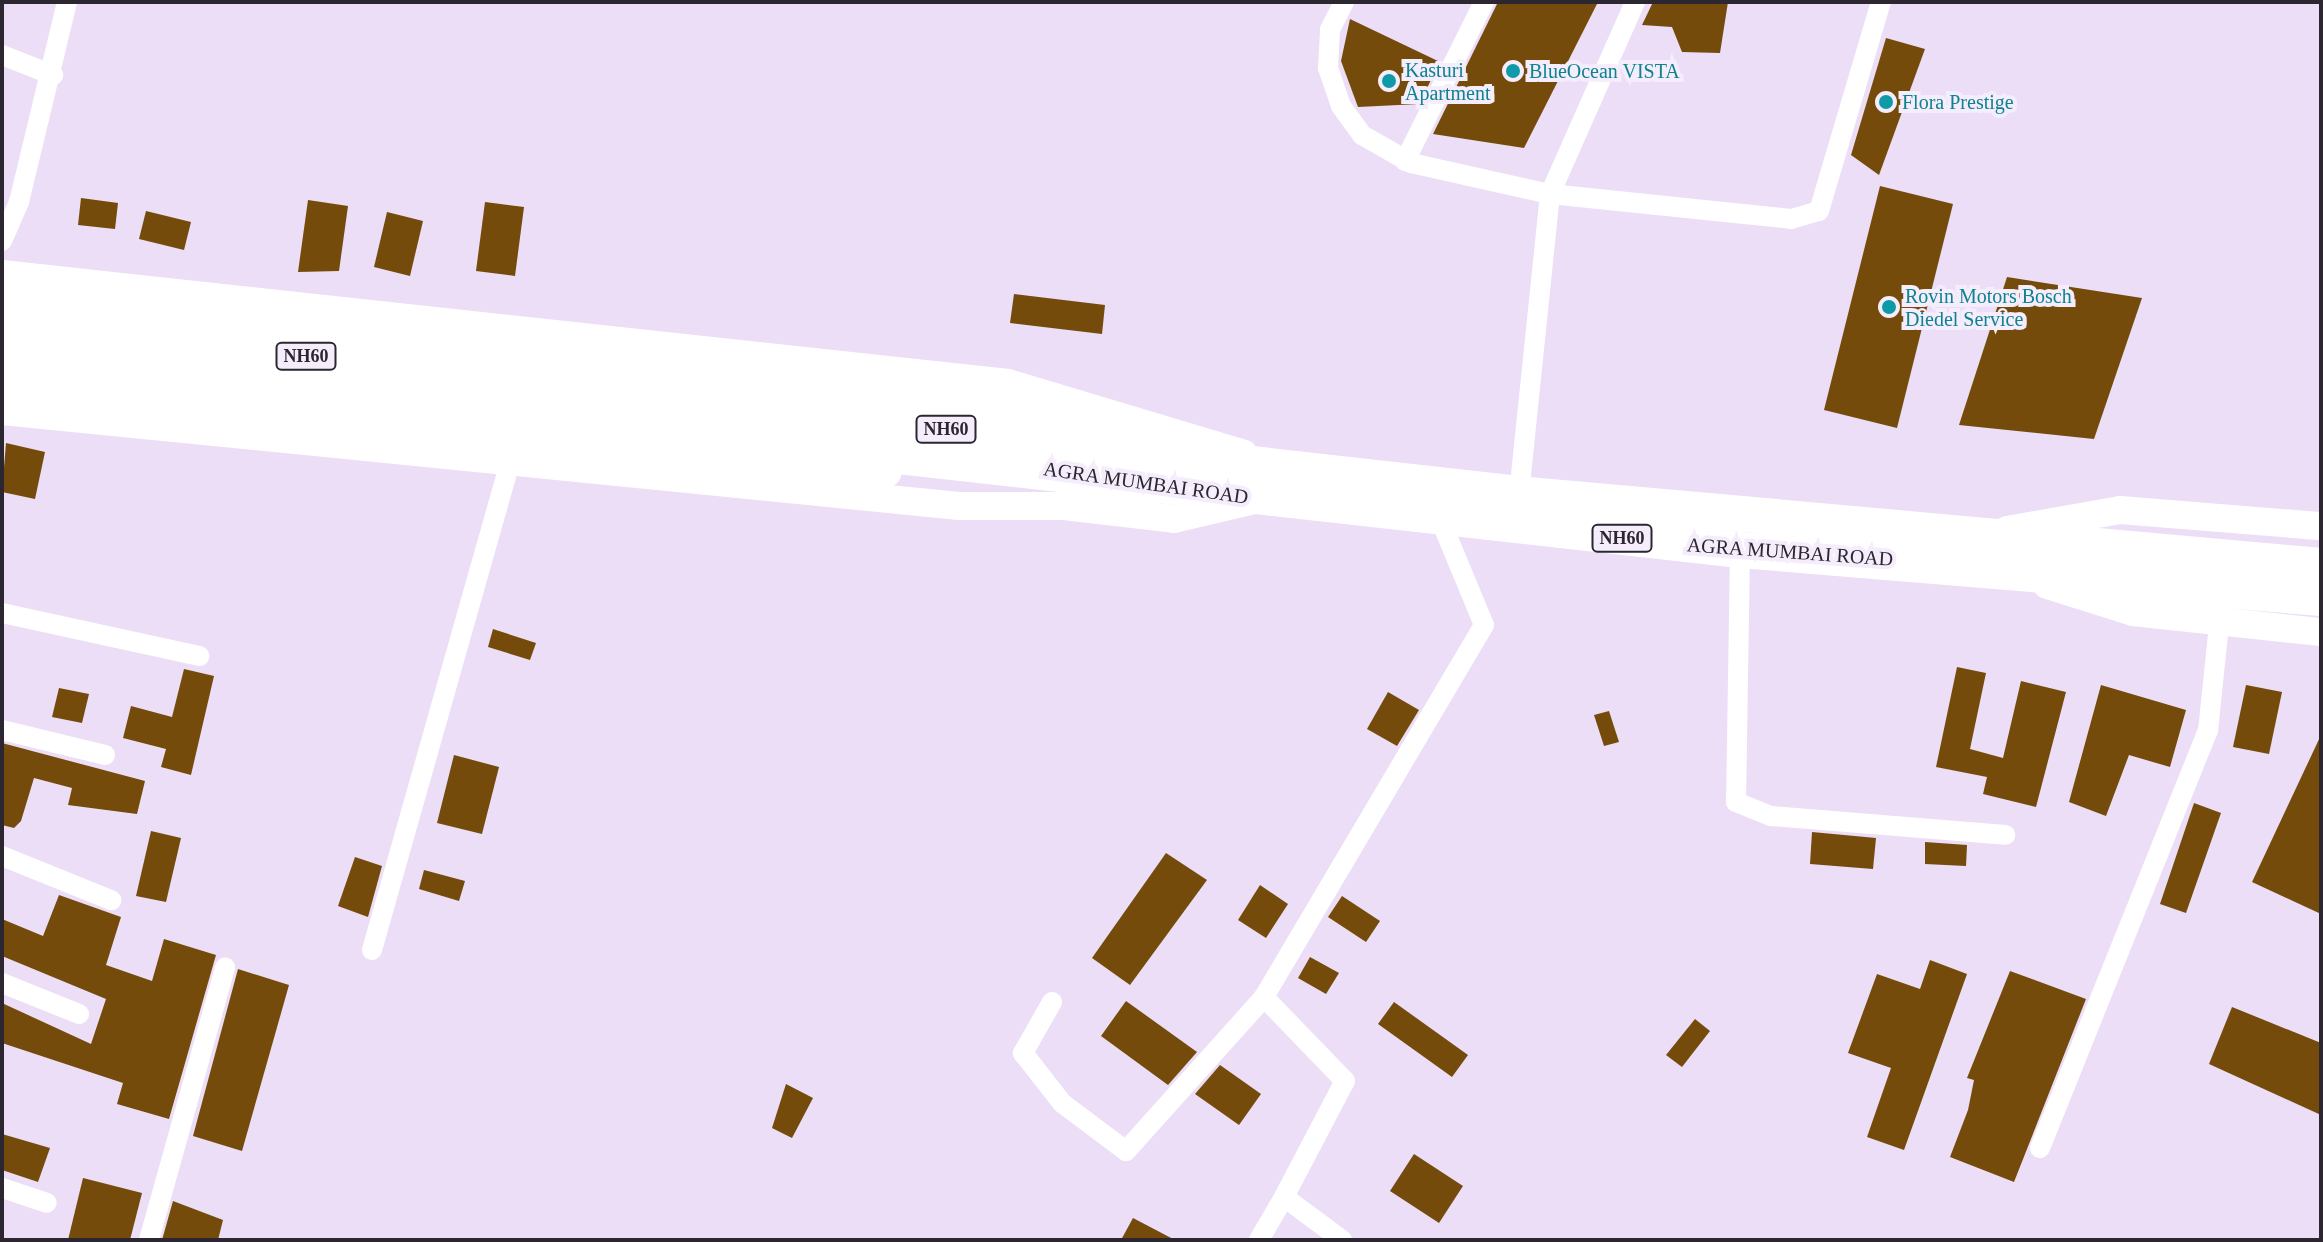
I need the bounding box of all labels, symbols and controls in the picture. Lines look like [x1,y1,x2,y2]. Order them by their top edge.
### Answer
place label: Kasturi Apartment [1405,58,1491,105]
place label: BlueOcean VISTA [1529,59,1680,83]
marker: BlueOcean VISTA [1504,62,1522,80]
marker: Kasturi Apartment [1380,72,1398,90]
place label: Flora Prestige [1902,90,2014,114]
marker: Flora Prestige [1877,93,1895,111]
place label: Rovin Motors Bosch Diedel Service [1905,284,2072,331]
marker: Rovin Motors Bosch Diedel Service [1880,298,1898,316]
road number: NH60 [274,342,338,370]
road number: NH60 [914,415,978,443]
street label: AGRA MUMBAI ROAD [1041,457,1251,509]
road number: NH60 [1590,524,1654,552]
street label: AGRA MUMBAI ROAD [1686,533,1894,571]

